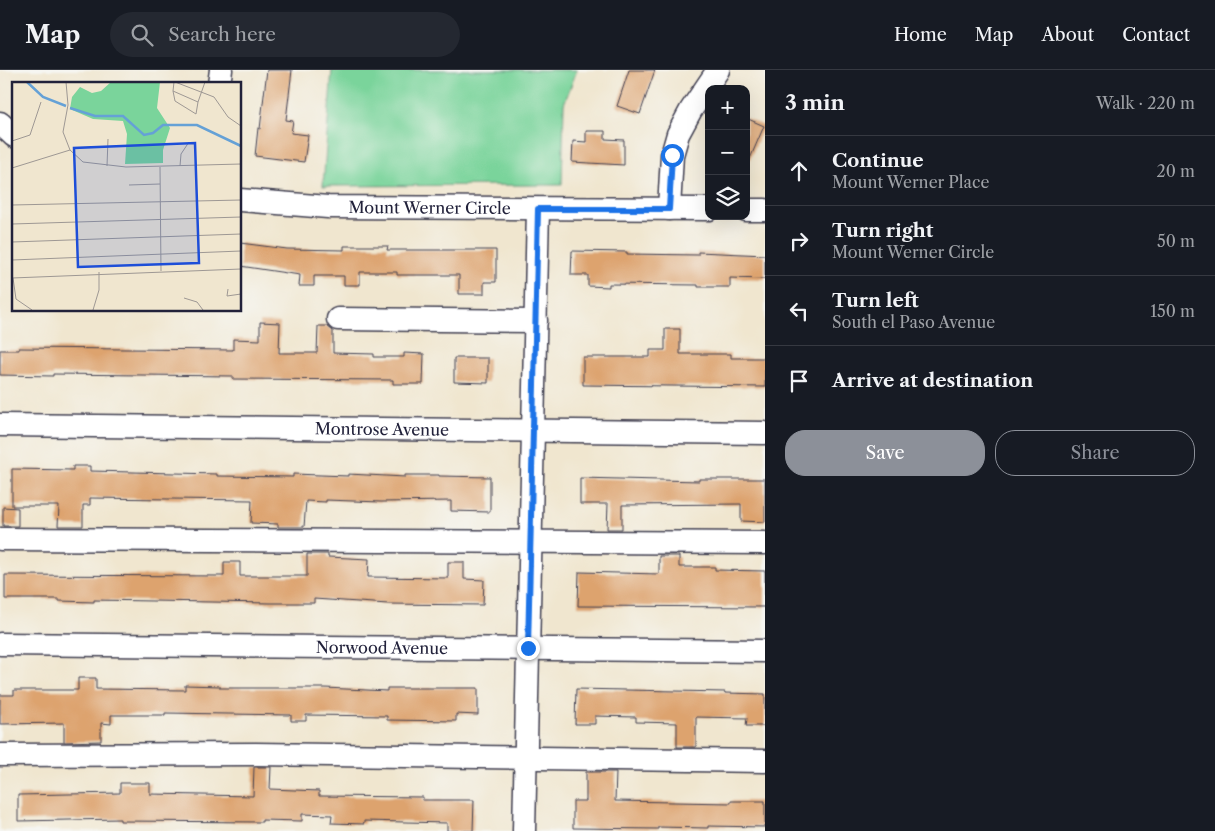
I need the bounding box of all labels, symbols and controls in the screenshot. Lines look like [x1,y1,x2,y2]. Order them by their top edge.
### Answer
search box [110,12,460,57]
text: Map [25,20,80,49]
icon: search [128,21,156,49]
text: Search here [168,23,276,46]
text: Home [894,24,947,46]
text: Map [975,24,1013,46]
text: About [1041,24,1094,46]
text: Contact [1122,24,1190,46]
inset map [12,82,241,311]
map controls [705,85,750,220]
button: + [705,85,750,130]
text: 3 min [785,90,845,115]
text: Walk · 220 m [1096,93,1195,113]
button: − [705,130,750,175]
route start [661,144,684,167]
text: Continue [832,149,924,172]
icon: ahead [785,157,813,185]
text: 20 m [1156,161,1195,181]
text: Mount Werner Place [832,172,989,192]
button: layers [705,175,750,220]
street label: Mount Werner Circle [349,197,511,218]
text: Turn right [832,219,933,242]
icon: right [785,227,813,255]
text: 50 m [1157,231,1195,251]
text: Mount Werner Circle [832,242,994,262]
text: Turn left [832,289,919,312]
icon: left [785,297,813,325]
text: 150 m [1150,301,1195,321]
text: South el Paso Avenue [832,312,995,332]
icon: arrive [785,367,813,395]
text: Arrive at destination [832,369,1033,392]
street label: Montrose Avenue [315,418,449,440]
button: Save [785,430,985,476]
button: Share [995,430,1195,476]
street label: Norwood Avenue [316,637,448,658]
route end [517,637,540,660]

